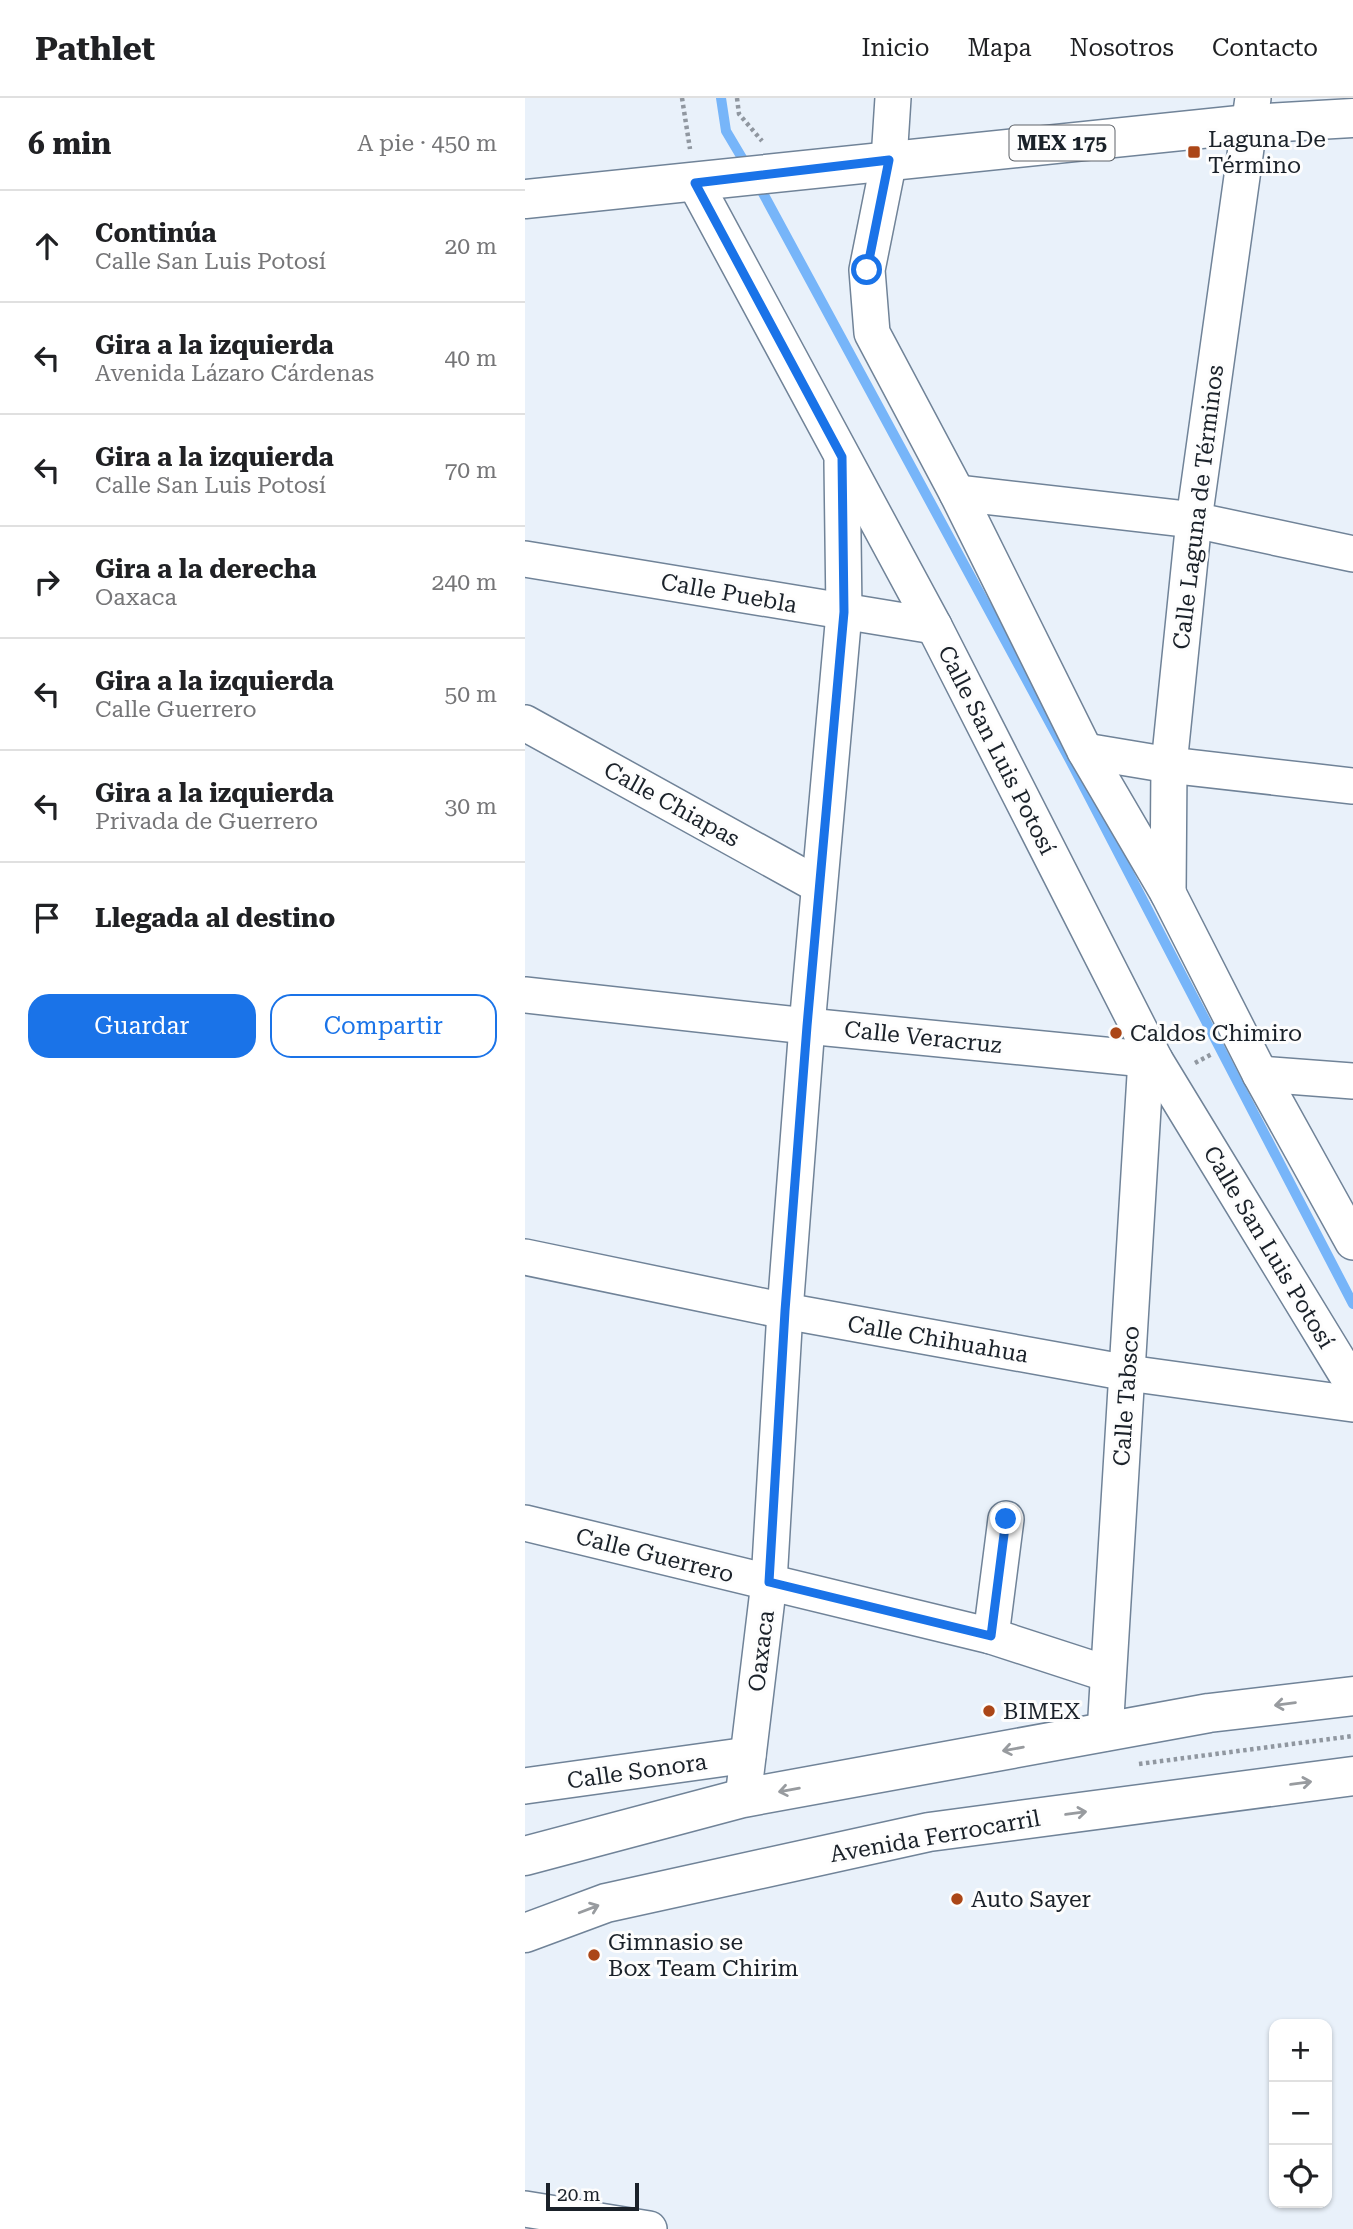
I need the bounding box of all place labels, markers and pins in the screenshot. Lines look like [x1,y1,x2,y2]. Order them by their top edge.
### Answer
place label: Laguna De Término [1208,126,1326,179]
marker: Laguna De Término [1186,144,1202,160]
place label: Caldos Chimiro [1130,1020,1302,1047]
marker: Caldos Chimiro [1108,1025,1124,1041]
place label: BIMEX [1003,1698,1081,1725]
marker: BIMEX [981,1703,997,1719]
place label: Auto Sayer [971,1886,1091,1913]
marker: Auto Sayer [949,1891,965,1907]
place label: Gimnasio se Box Team Chirim [608,1929,798,1982]
marker: Gimnasio se Box Team Chirim [586,1947,602,1963]

